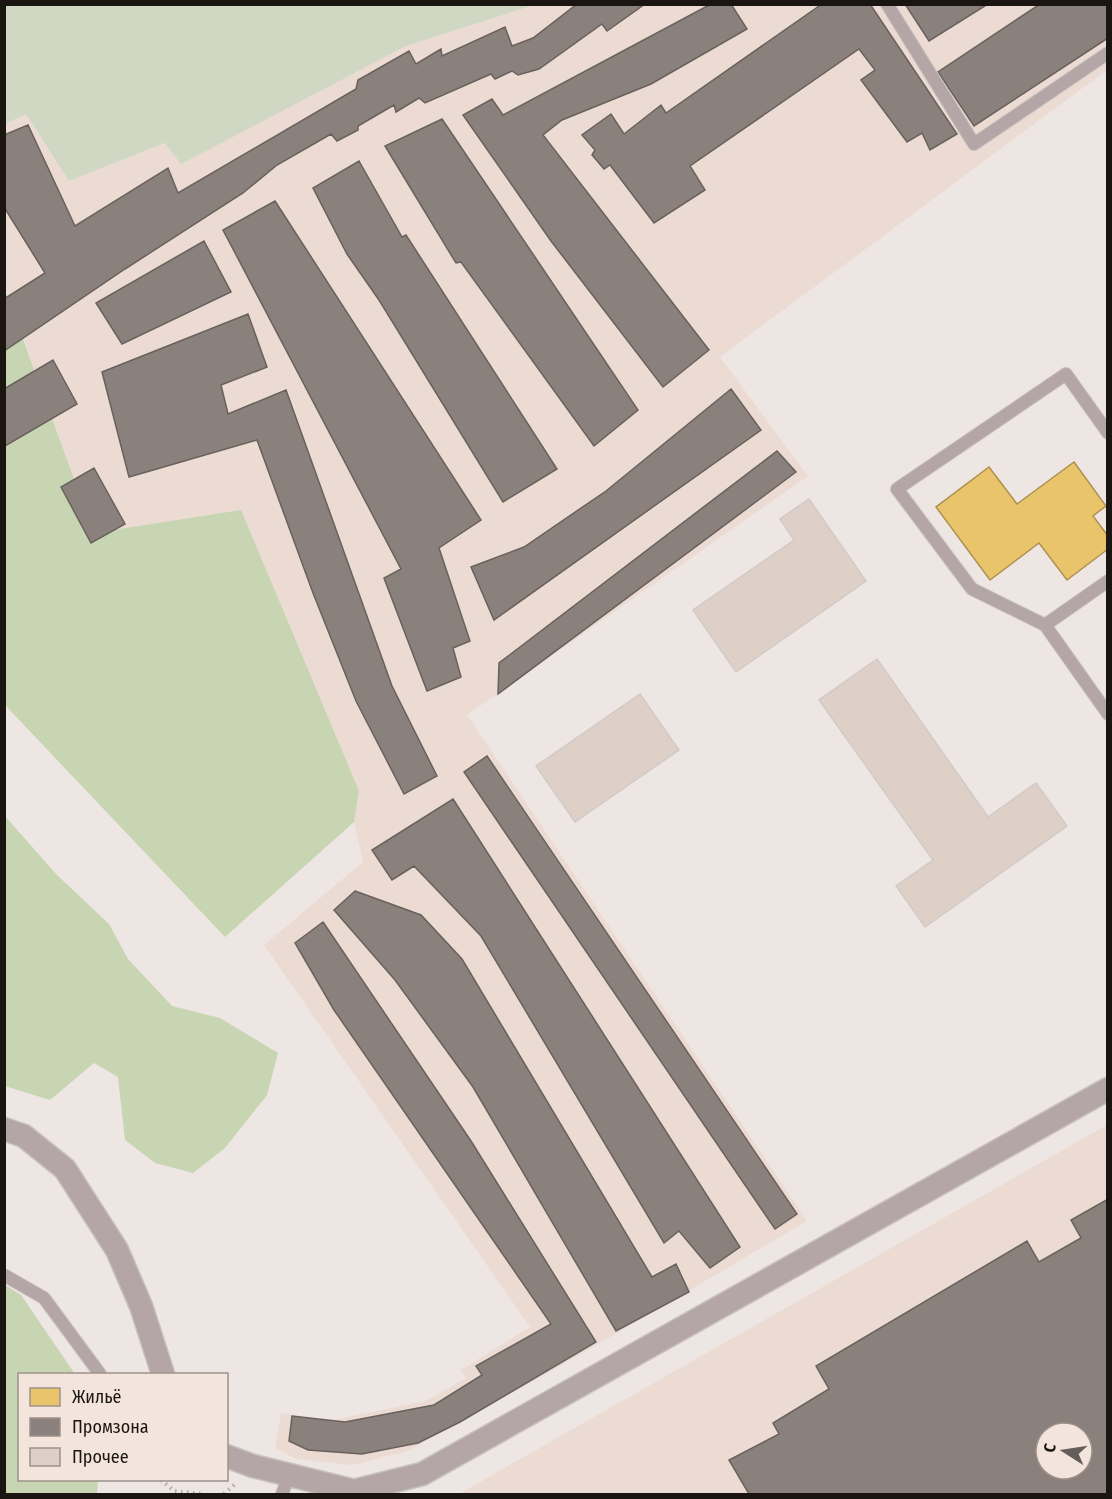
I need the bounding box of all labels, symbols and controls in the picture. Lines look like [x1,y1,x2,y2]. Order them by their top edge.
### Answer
legend [18,1373,228,1481]
text: Жильё [72,1386,122,1408]
text: Промзона [72,1416,149,1438]
north arrow [1034,1421,1094,1481]
text: С [1040,1441,1060,1454]
text: Прочее [72,1446,129,1468]

